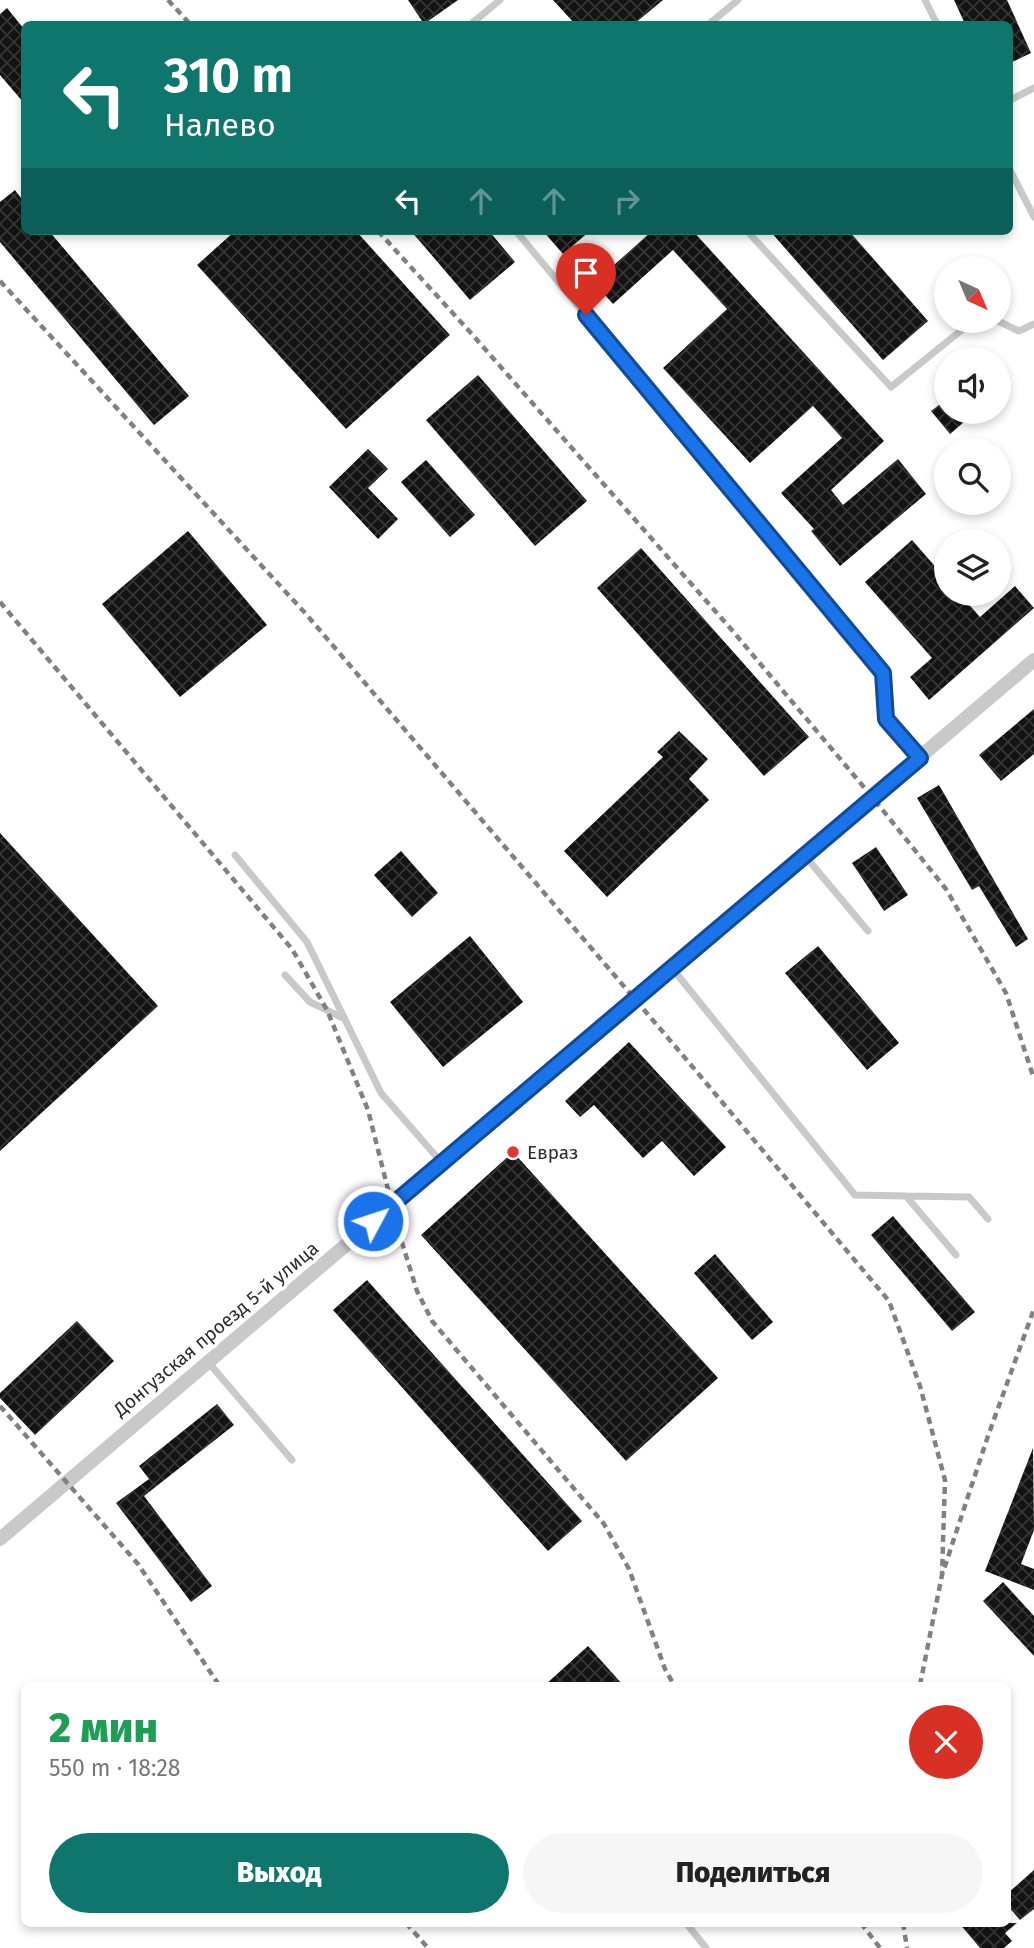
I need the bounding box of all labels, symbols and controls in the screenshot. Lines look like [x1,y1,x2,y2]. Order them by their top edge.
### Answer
text: 310 m [164,46,293,105]
icon: left [49,49,140,140]
text: Налево [164,106,276,144]
icon: left [389,182,427,220]
icon: ahead [462,182,500,220]
icon: ahead [535,182,573,220]
icon: right [608,182,646,220]
pin [556,243,616,315]
icon: arrive [567,254,605,292]
north arrow [934,256,1012,332]
map controls [934,256,1011,606]
button: sound [934,347,1011,424]
button: search [934,438,1011,515]
button: layers [934,529,1011,606]
place label: Евраз [527,1141,579,1164]
marker: Евраз [505,1144,521,1160]
position arrow [336,1184,410,1258]
street label: Донгузская проезд 5-й улица [108,1237,323,1422]
text: 2 мин [49,1703,158,1753]
button: close [909,1705,983,1779]
text: 550 m · 18:28 [49,1754,181,1782]
button: Выход [49,1833,509,1913]
button: Поделиться [523,1833,983,1913]

